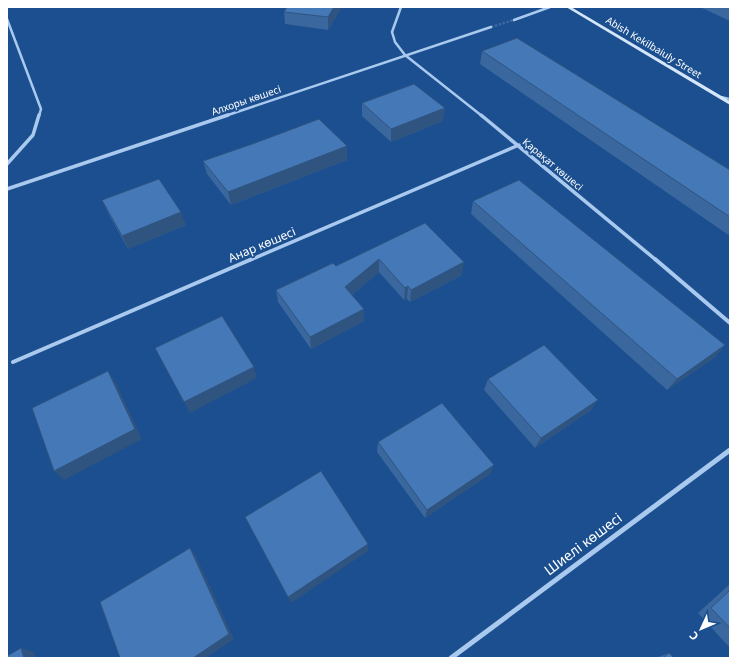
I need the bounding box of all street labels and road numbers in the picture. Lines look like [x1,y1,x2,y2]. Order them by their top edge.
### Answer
street label: Abish Kekilbaiuly Street [603,13,705,81]
street label: Алхоры көшесі [209,82,283,118]
street label: Қарақат көшесі [520,134,586,194]
street label: Анар көшесі [225,223,298,266]
street label: Шиелі көшесі [540,508,625,579]

